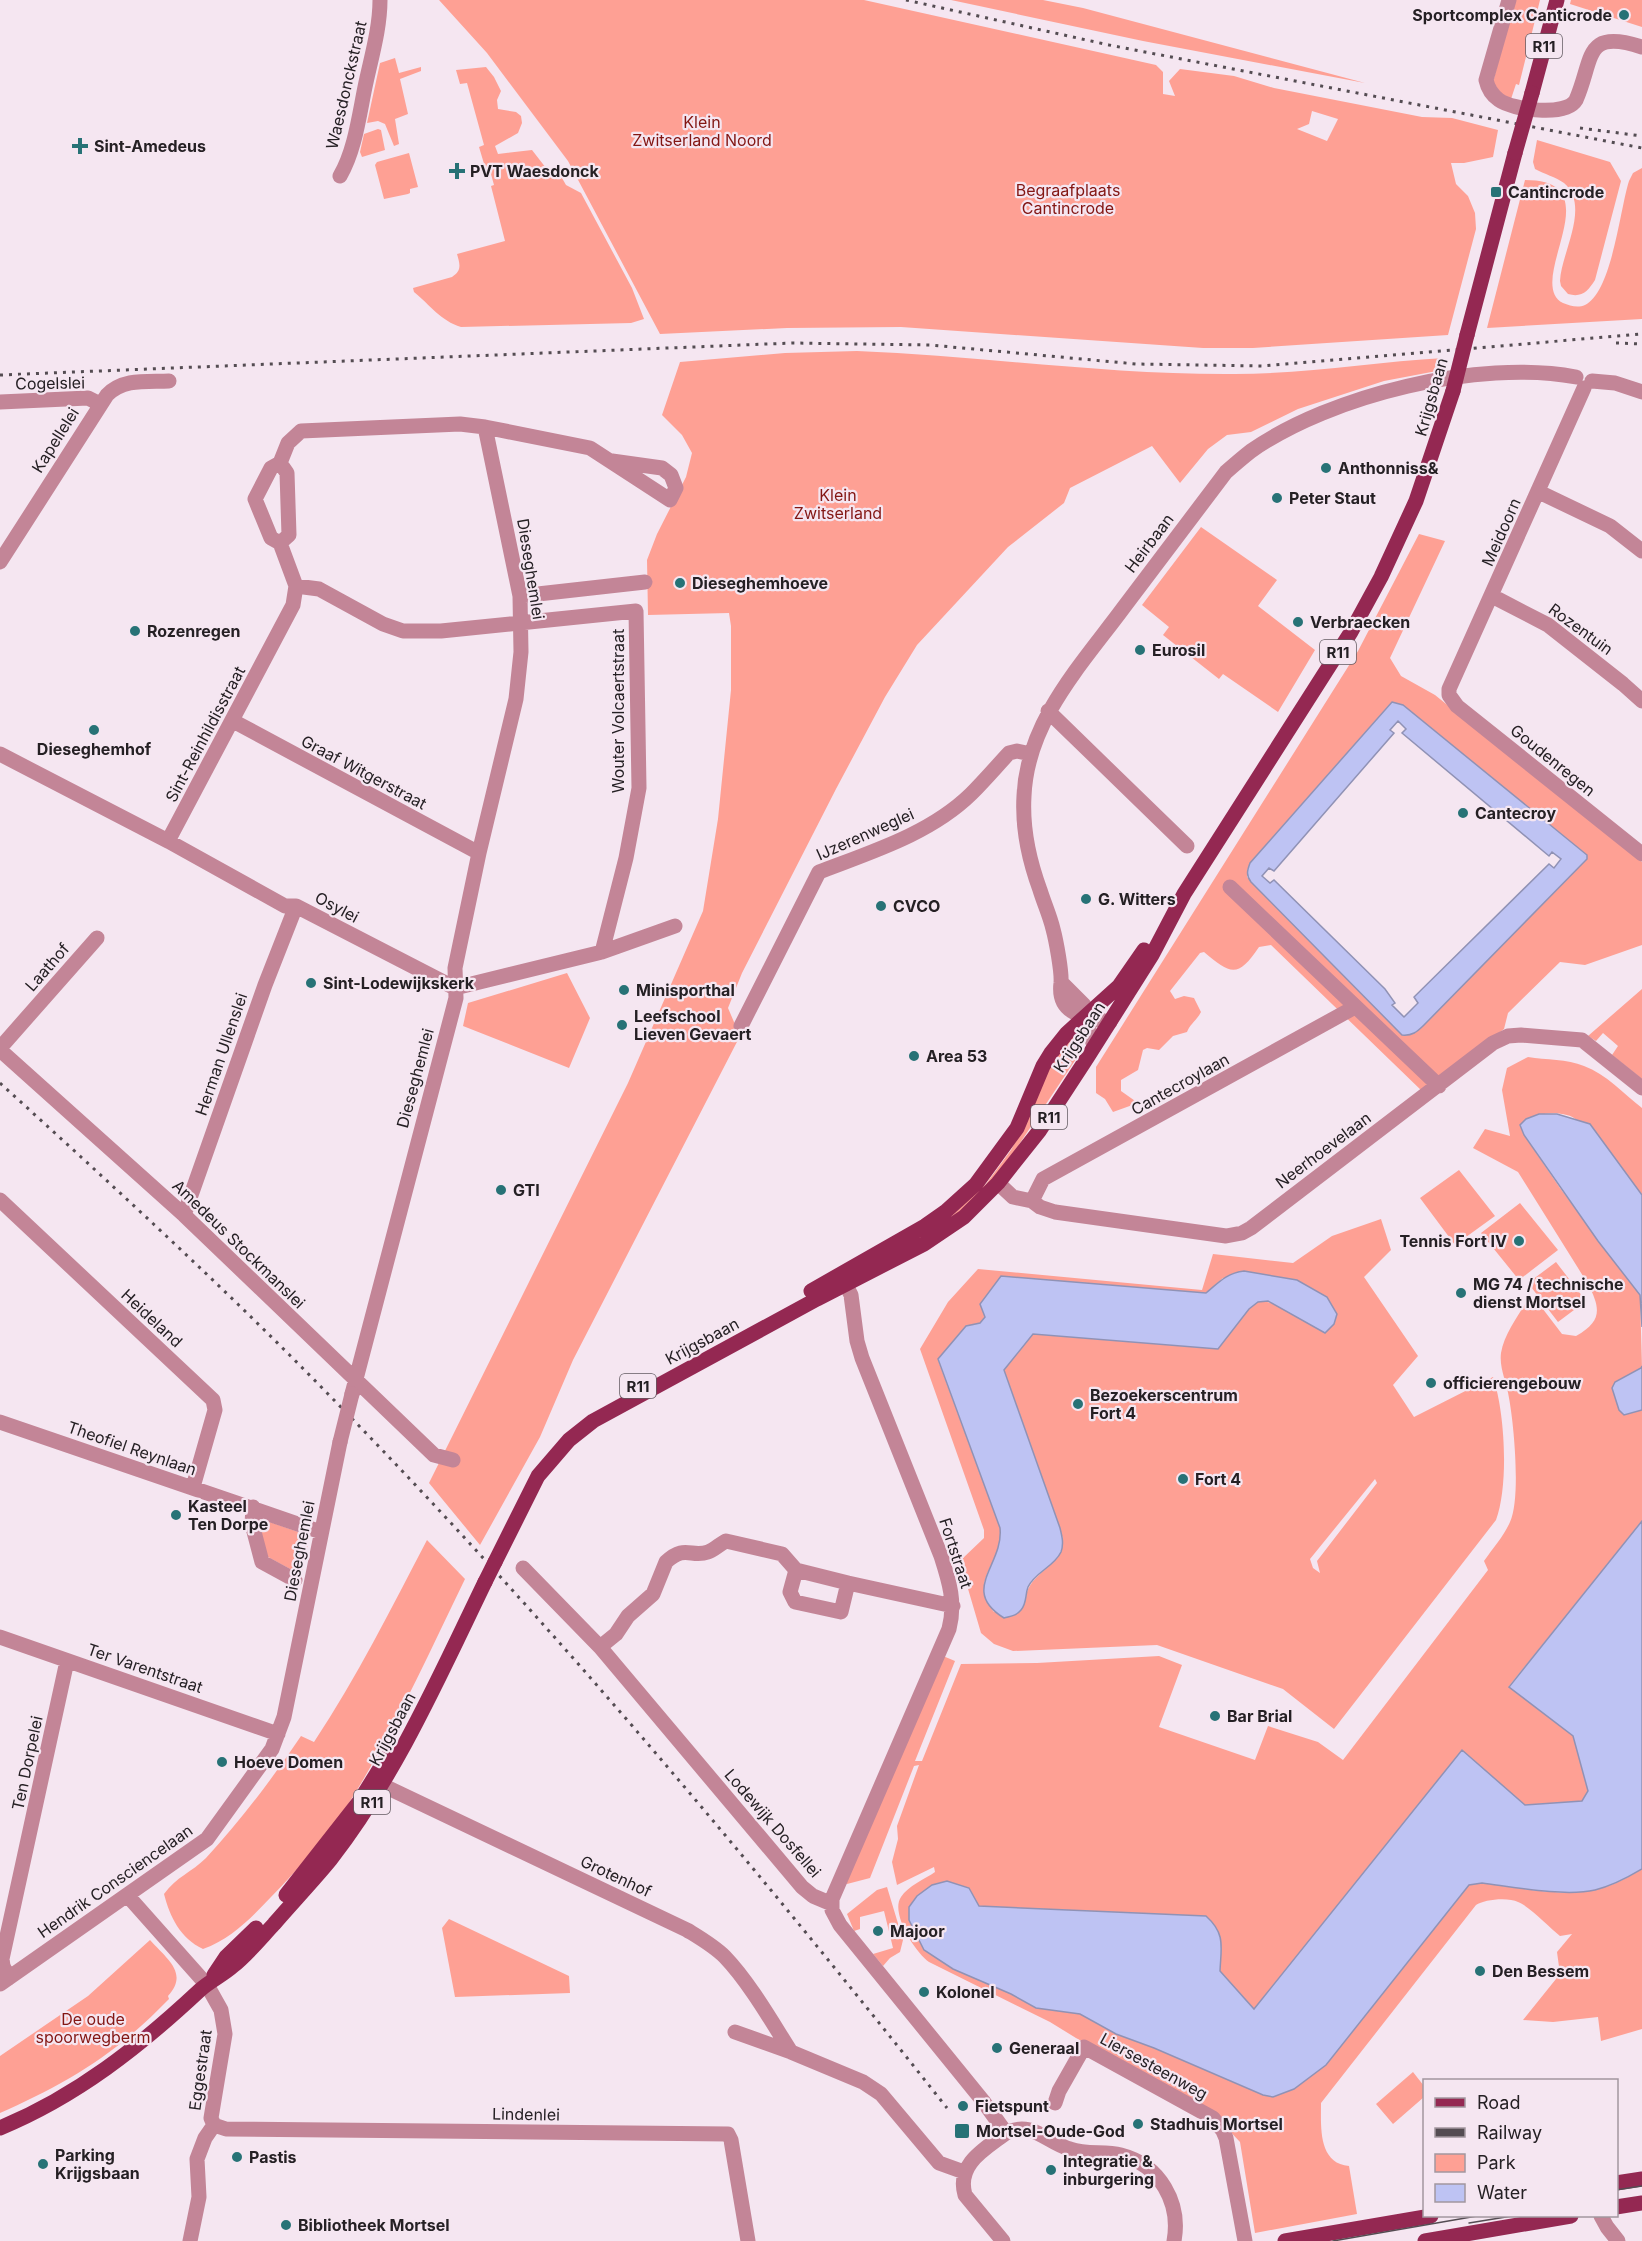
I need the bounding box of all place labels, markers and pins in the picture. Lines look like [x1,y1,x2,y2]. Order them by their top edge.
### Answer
place label: Sportcomplex Canticrode [1412,5,1612,25]
marker: Sportcomplex Canticrode [1617,8,1631,22]
place label: Sint-Amedeus [94,136,206,156]
marker: Sint-Amedeus [71,137,89,155]
place label: PVT Waesdonck [470,161,600,181]
marker: PVT Waesdonck [448,162,466,180]
place label: Cantincrode [1508,182,1604,202]
marker: Cantincrode [1489,185,1503,199]
place label: Anthonniss& [1338,458,1439,478]
marker: Anthonniss& [1319,461,1333,475]
place label: Peter Staut [1289,488,1376,508]
marker: Peter Staut [1270,491,1284,505]
place label: Dieseghemhoeve [692,573,828,593]
marker: Dieseghemhoeve [673,576,687,590]
place label: Verbraecken [1310,612,1410,632]
marker: Verbraecken [1291,615,1305,629]
place label: Rozenregen [147,621,240,641]
marker: Rozenregen [128,624,142,638]
place label: Eurosil [1152,640,1205,660]
marker: Eurosil [1133,643,1147,657]
marker: Dieseghemhof [87,723,101,737]
place label: Dieseghemhof [37,739,152,759]
place label: Cantecroy [1475,803,1556,823]
marker: Cantecroy [1456,806,1470,820]
place label: G. Witters [1098,889,1176,909]
marker: G. Witters [1079,892,1093,906]
place label: CVCO [893,896,940,916]
marker: CVCO [874,899,888,913]
place label: Sint-Lodewijkskerk [323,973,475,993]
marker: Sint-Lodewijkskerk [304,976,318,990]
place label: Minisporthal [636,980,735,1000]
marker: Minisporthal [617,983,631,997]
place label: Leefschool Lieven Gevaert [634,1006,752,1044]
marker: Leefschool Lieven Gevaert [615,1018,629,1032]
place label: Area 53 [926,1046,987,1066]
marker: Area 53 [907,1049,921,1063]
place label: GTI [513,1180,540,1200]
marker: GTI [494,1183,508,1197]
place label: Tennis Fort IV [1399,1231,1507,1251]
marker: Tennis Fort IV [1512,1234,1526,1248]
place label: MG 74 / technische dienst Mortsel [1473,1274,1623,1312]
marker: MG 74 / technische dienst Mortsel [1454,1286,1468,1300]
place label: officierengebouw [1443,1373,1582,1393]
marker: officierengebouw [1424,1376,1438,1390]
place label: Bezoekerscentrum Fort 4 [1090,1385,1238,1423]
marker: Bezoekerscentrum Fort 4 [1071,1397,1085,1411]
place label: Fort 4 [1195,1469,1241,1489]
marker: Fort 4 [1176,1472,1190,1486]
place label: Kasteel Ten Dorpe [188,1496,268,1534]
marker: Kasteel Ten Dorpe [169,1508,183,1522]
place label: Bar Brial [1227,1706,1292,1726]
marker: Bar Brial [1208,1709,1222,1723]
place label: Hoeve Domen [234,1752,343,1772]
marker: Hoeve Domen [215,1755,229,1769]
place label: Majoor [890,1921,945,1941]
marker: Majoor [871,1924,885,1938]
place label: Den Bessem [1492,1961,1589,1981]
marker: Den Bessem [1473,1964,1487,1978]
place label: Kolonel [936,1982,995,2002]
marker: Kolonel [917,1985,931,1999]
place label: Generaal [1009,2038,1079,2058]
marker: Generaal [990,2041,1004,2055]
place label: Fietspunt [975,2096,1049,2116]
marker: Fietspunt [956,2099,970,2113]
place label: Stadhuis Mortsel [1150,2114,1283,2134]
marker: Stadhuis Mortsel [1131,2117,1145,2131]
place label: Mortsel-Oude-God [976,2121,1125,2141]
marker: Mortsel-Oude-God [953,2122,971,2140]
place label: Parking Krijgsbaan [55,2145,140,2183]
place label: Pastis [249,2147,297,2167]
marker: Pastis [230,2150,244,2164]
place label: Integratie & inburgering [1063,2151,1154,2189]
marker: Parking Krijgsbaan [36,2157,50,2171]
marker: Integratie & inburgering [1044,2163,1058,2177]
place label: Bibliotheek Mortsel [298,2215,450,2235]
marker: Bibliotheek Mortsel [279,2218,293,2232]

